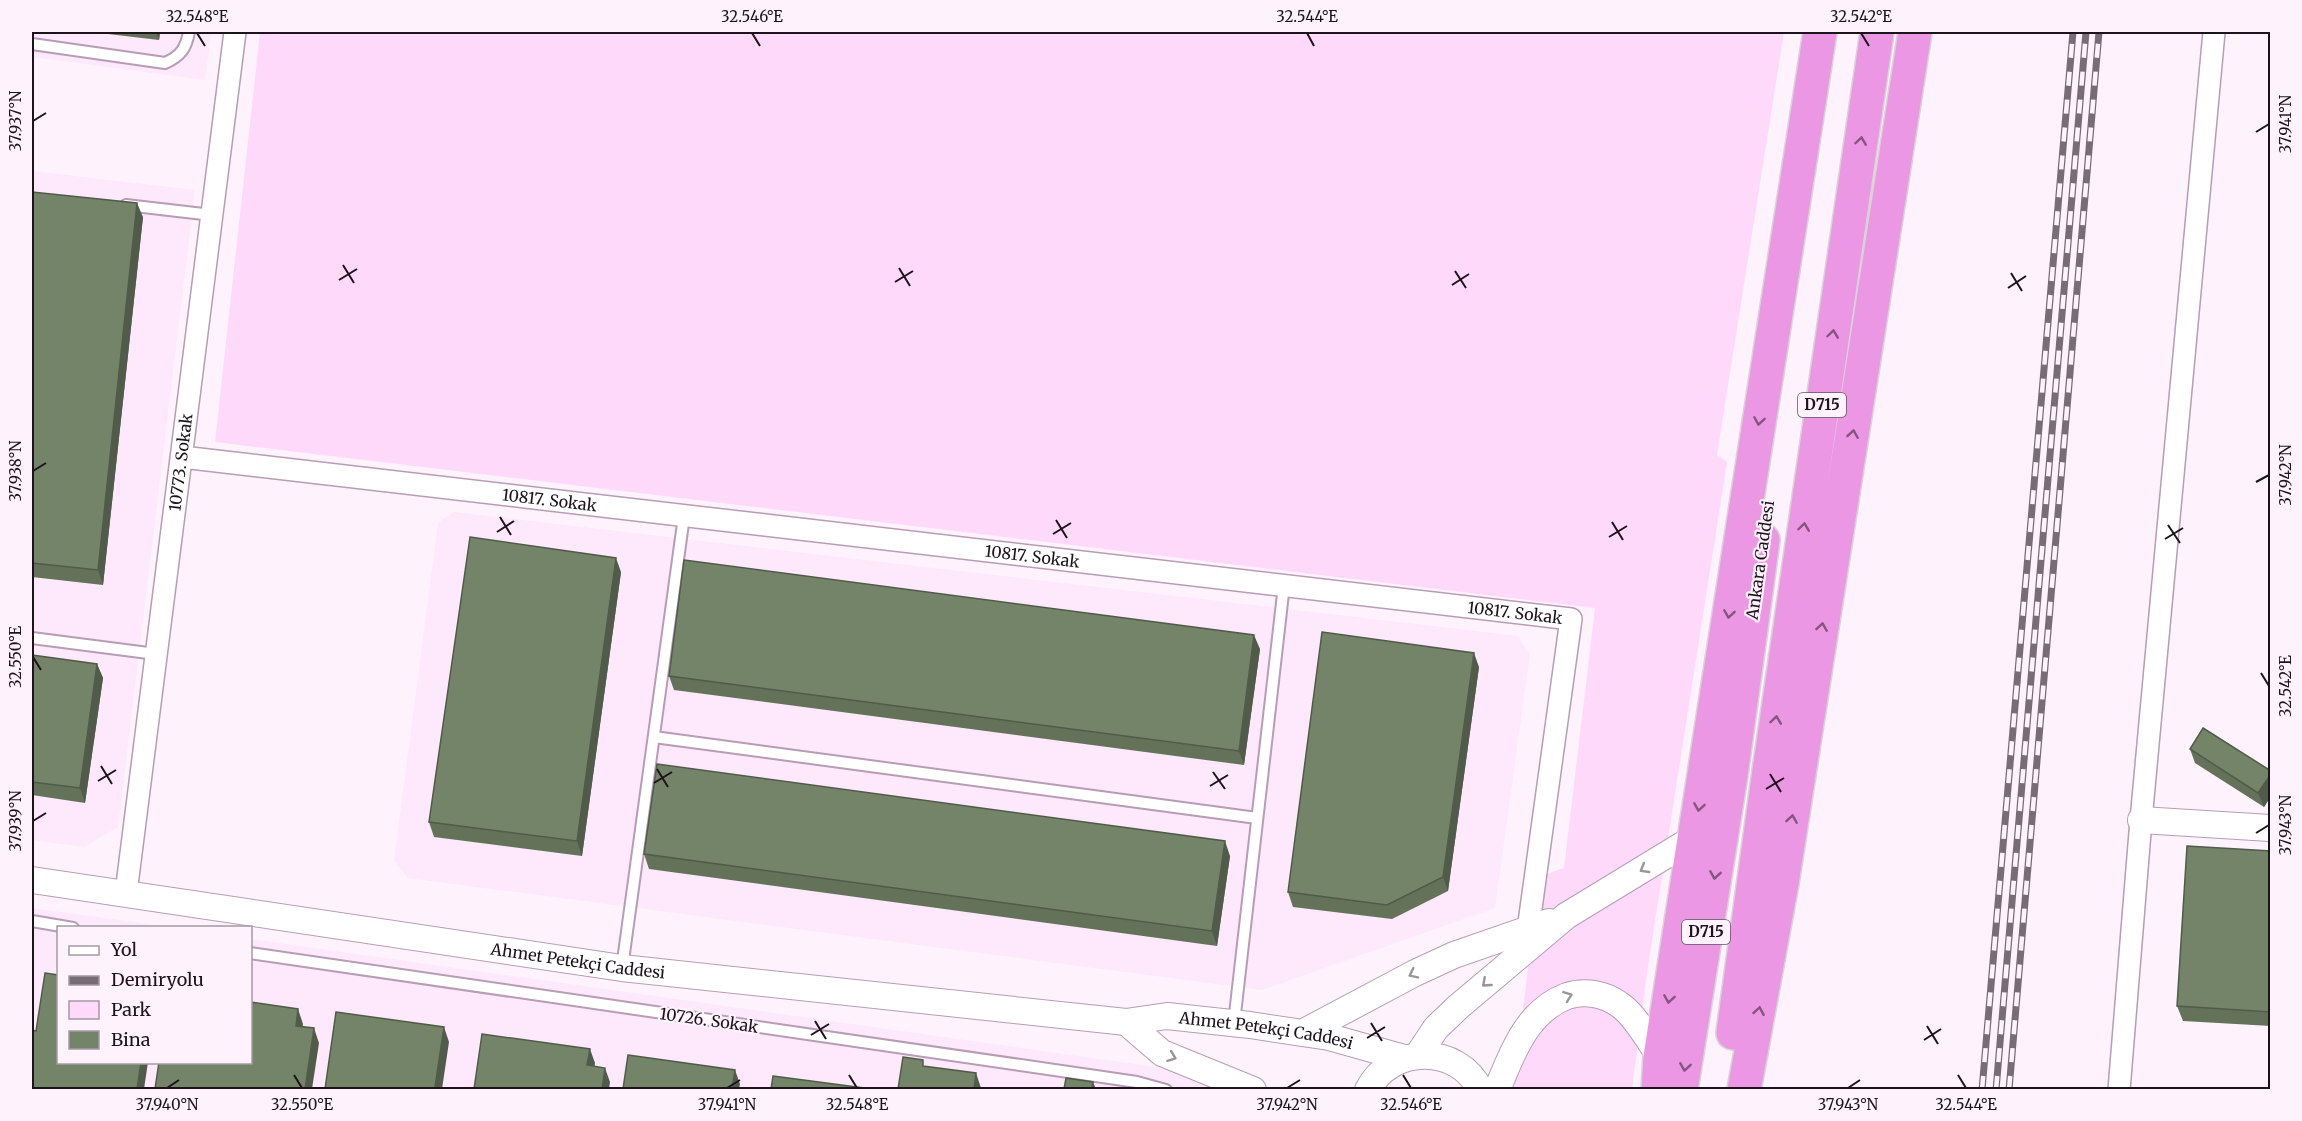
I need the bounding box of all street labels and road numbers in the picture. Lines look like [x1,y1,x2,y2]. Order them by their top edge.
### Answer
road number: D715 [1798,393,1846,417]
street label: 10773. Sokak [164,411,197,513]
street label: 10817. Sokak [501,484,599,515]
street label: Ankara Caddesi [1742,499,1778,622]
street label: 10817. Sokak [984,541,1081,572]
street label: 10817. Sokak [1467,597,1564,628]
road number: D715 [1682,920,1730,944]
street label: Ahmet Petekçi Caddesi [489,938,666,983]
street label: 10726. Sokak [658,1003,760,1037]
street label: Ahmet Petekçi Caddesi [1177,1007,1355,1053]

